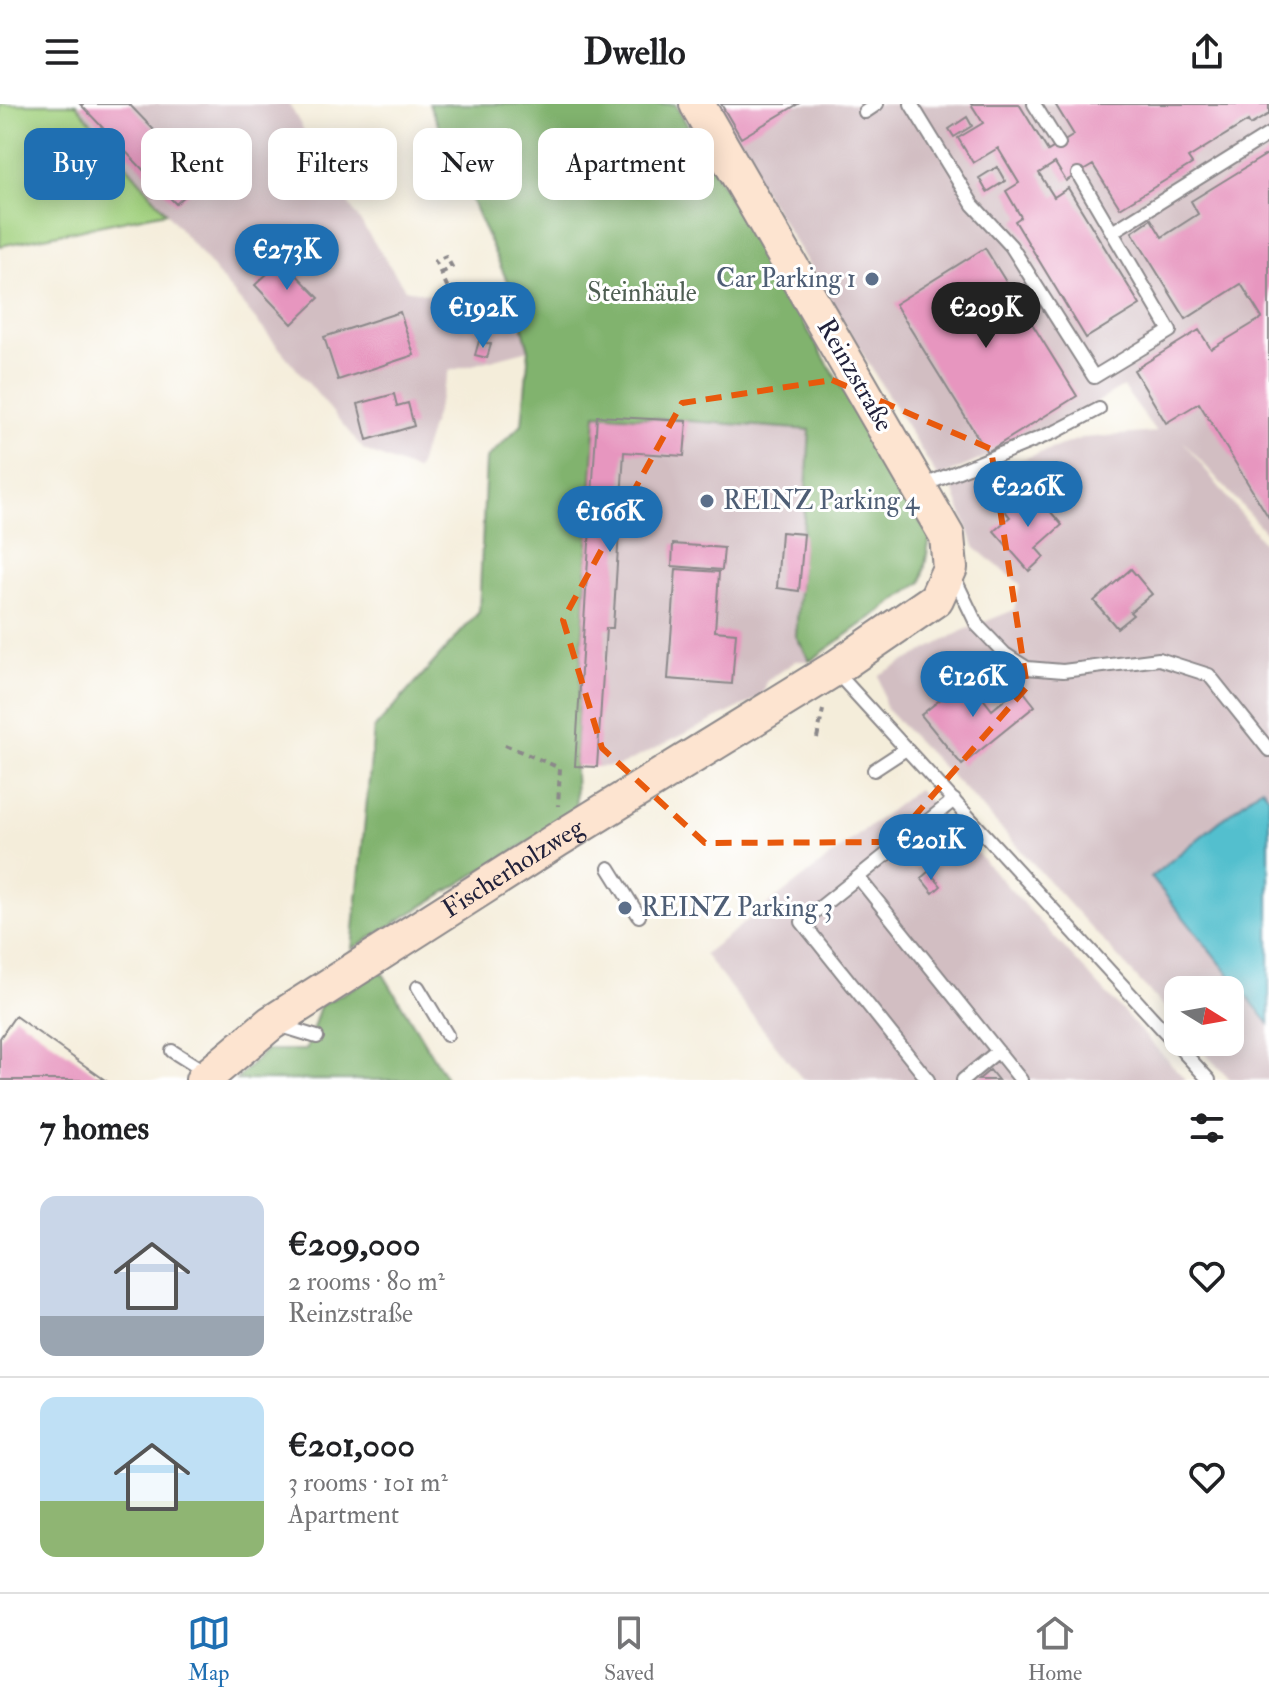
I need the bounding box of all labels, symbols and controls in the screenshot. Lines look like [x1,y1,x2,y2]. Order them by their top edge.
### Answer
icon: menu [40,30,84,74]
text: Dwello [584,30,685,75]
icon: share [1185,30,1229,74]
chip: Buy [24,128,125,200]
chip: Rent [141,128,252,200]
chip: Filters [268,128,397,200]
chip: New [413,128,522,200]
chip: Apartment [538,128,714,200]
pin: €273K [231,224,343,292]
text: €273K [253,234,321,266]
place label: Car Parking 1 [716,263,856,295]
marker: Car Parking 1 [863,270,881,288]
park label: Steinhäule [587,277,697,309]
pin: €192K [427,282,539,350]
pin: €209K [930,282,1042,350]
text: €192K [448,292,518,324]
text: €209K [949,292,1023,324]
street label: Reinzstraße [810,313,900,437]
pin: €226K [972,461,1084,529]
text: €226K [992,471,1064,503]
place label: REINZ Parking 4 [723,485,920,517]
pin: €166K [554,486,666,554]
marker: REINZ Parking 4 [698,492,716,510]
text: €166K [576,496,644,528]
pin: €126K [917,651,1029,719]
text: €126K [939,661,1007,693]
street label: Fischerholzweg [436,811,591,925]
pin: €201K [875,814,987,882]
text: €201K [896,824,966,856]
place label: REINZ Parking 3 [641,892,833,924]
marker: REINZ Parking 3 [616,899,634,917]
north arrow [1164,976,1244,1056]
map controls [1164,976,1244,1056]
icon: filters [1185,1106,1229,1150]
text: 7 homes [40,1107,149,1150]
text: €209,000 [288,1223,420,1266]
icon: home [104,1228,200,1324]
icon: heart [1185,1254,1229,1298]
text: 2 rooms · 80 m² [288,1266,445,1298]
text: Reinzstraße [288,1298,413,1330]
text: €201,000 [288,1424,415,1467]
icon: home [104,1429,200,1525]
icon: heart [1185,1455,1229,1499]
text: 3 rooms · 101 m² [288,1467,448,1499]
text: Apartment [288,1499,399,1531]
tab: Map [187,1611,231,1687]
tab: Saved [604,1611,654,1687]
tab: Home [1028,1611,1082,1687]

